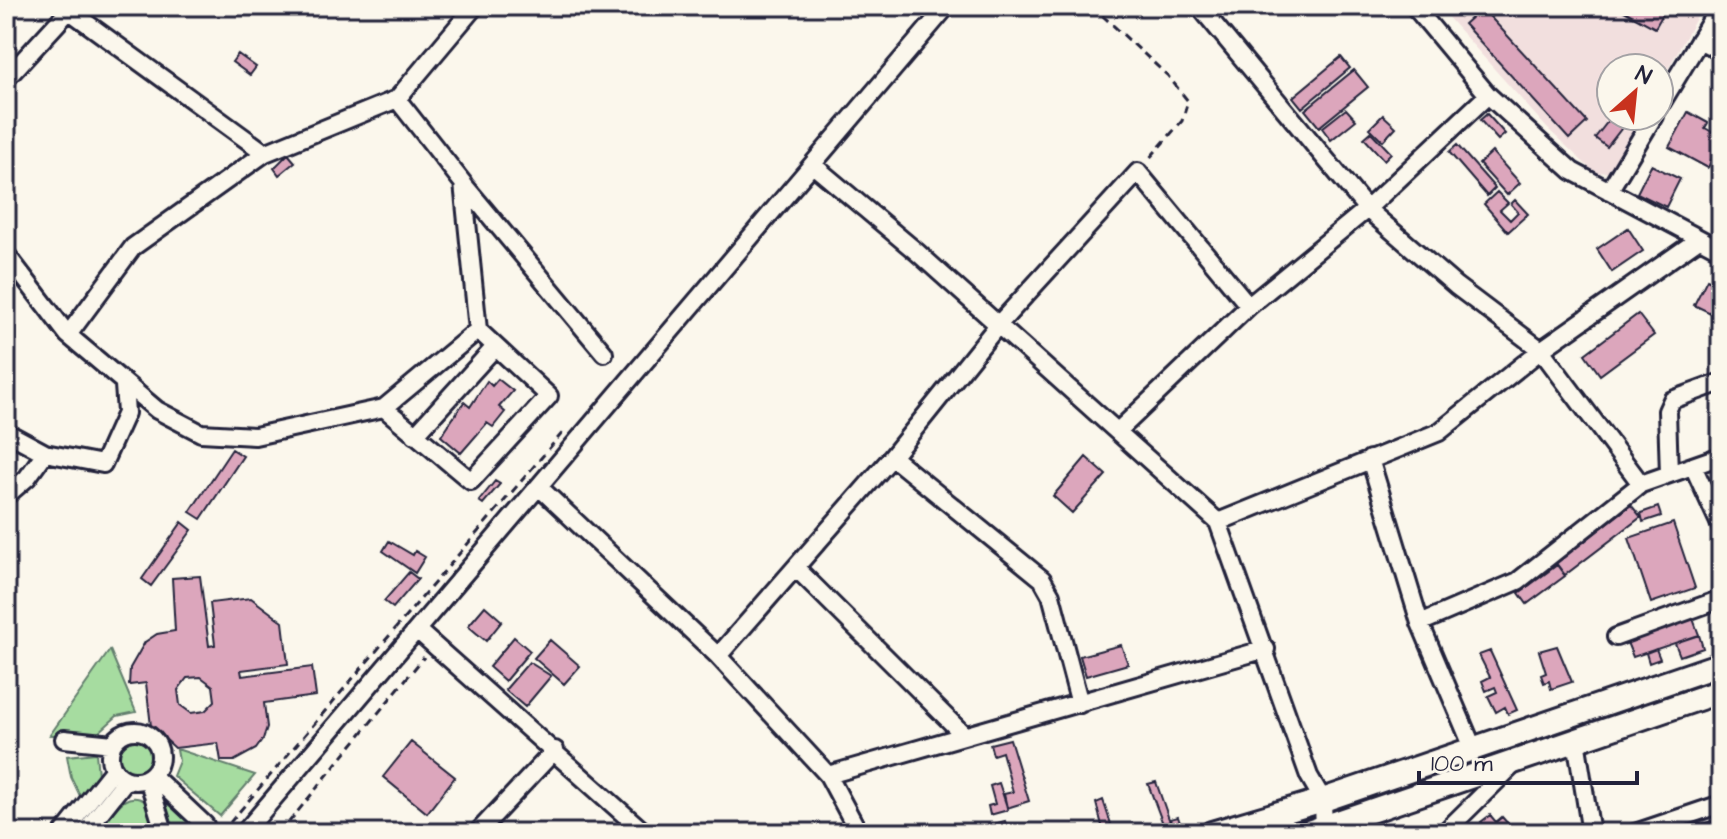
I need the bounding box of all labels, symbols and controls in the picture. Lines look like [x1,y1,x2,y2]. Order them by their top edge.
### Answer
north arrow [1595,52,1675,132]
text: N [1630,59,1657,93]
scale bar [1419,735,1637,785]
text: 100 m [1431,747,1493,781]

